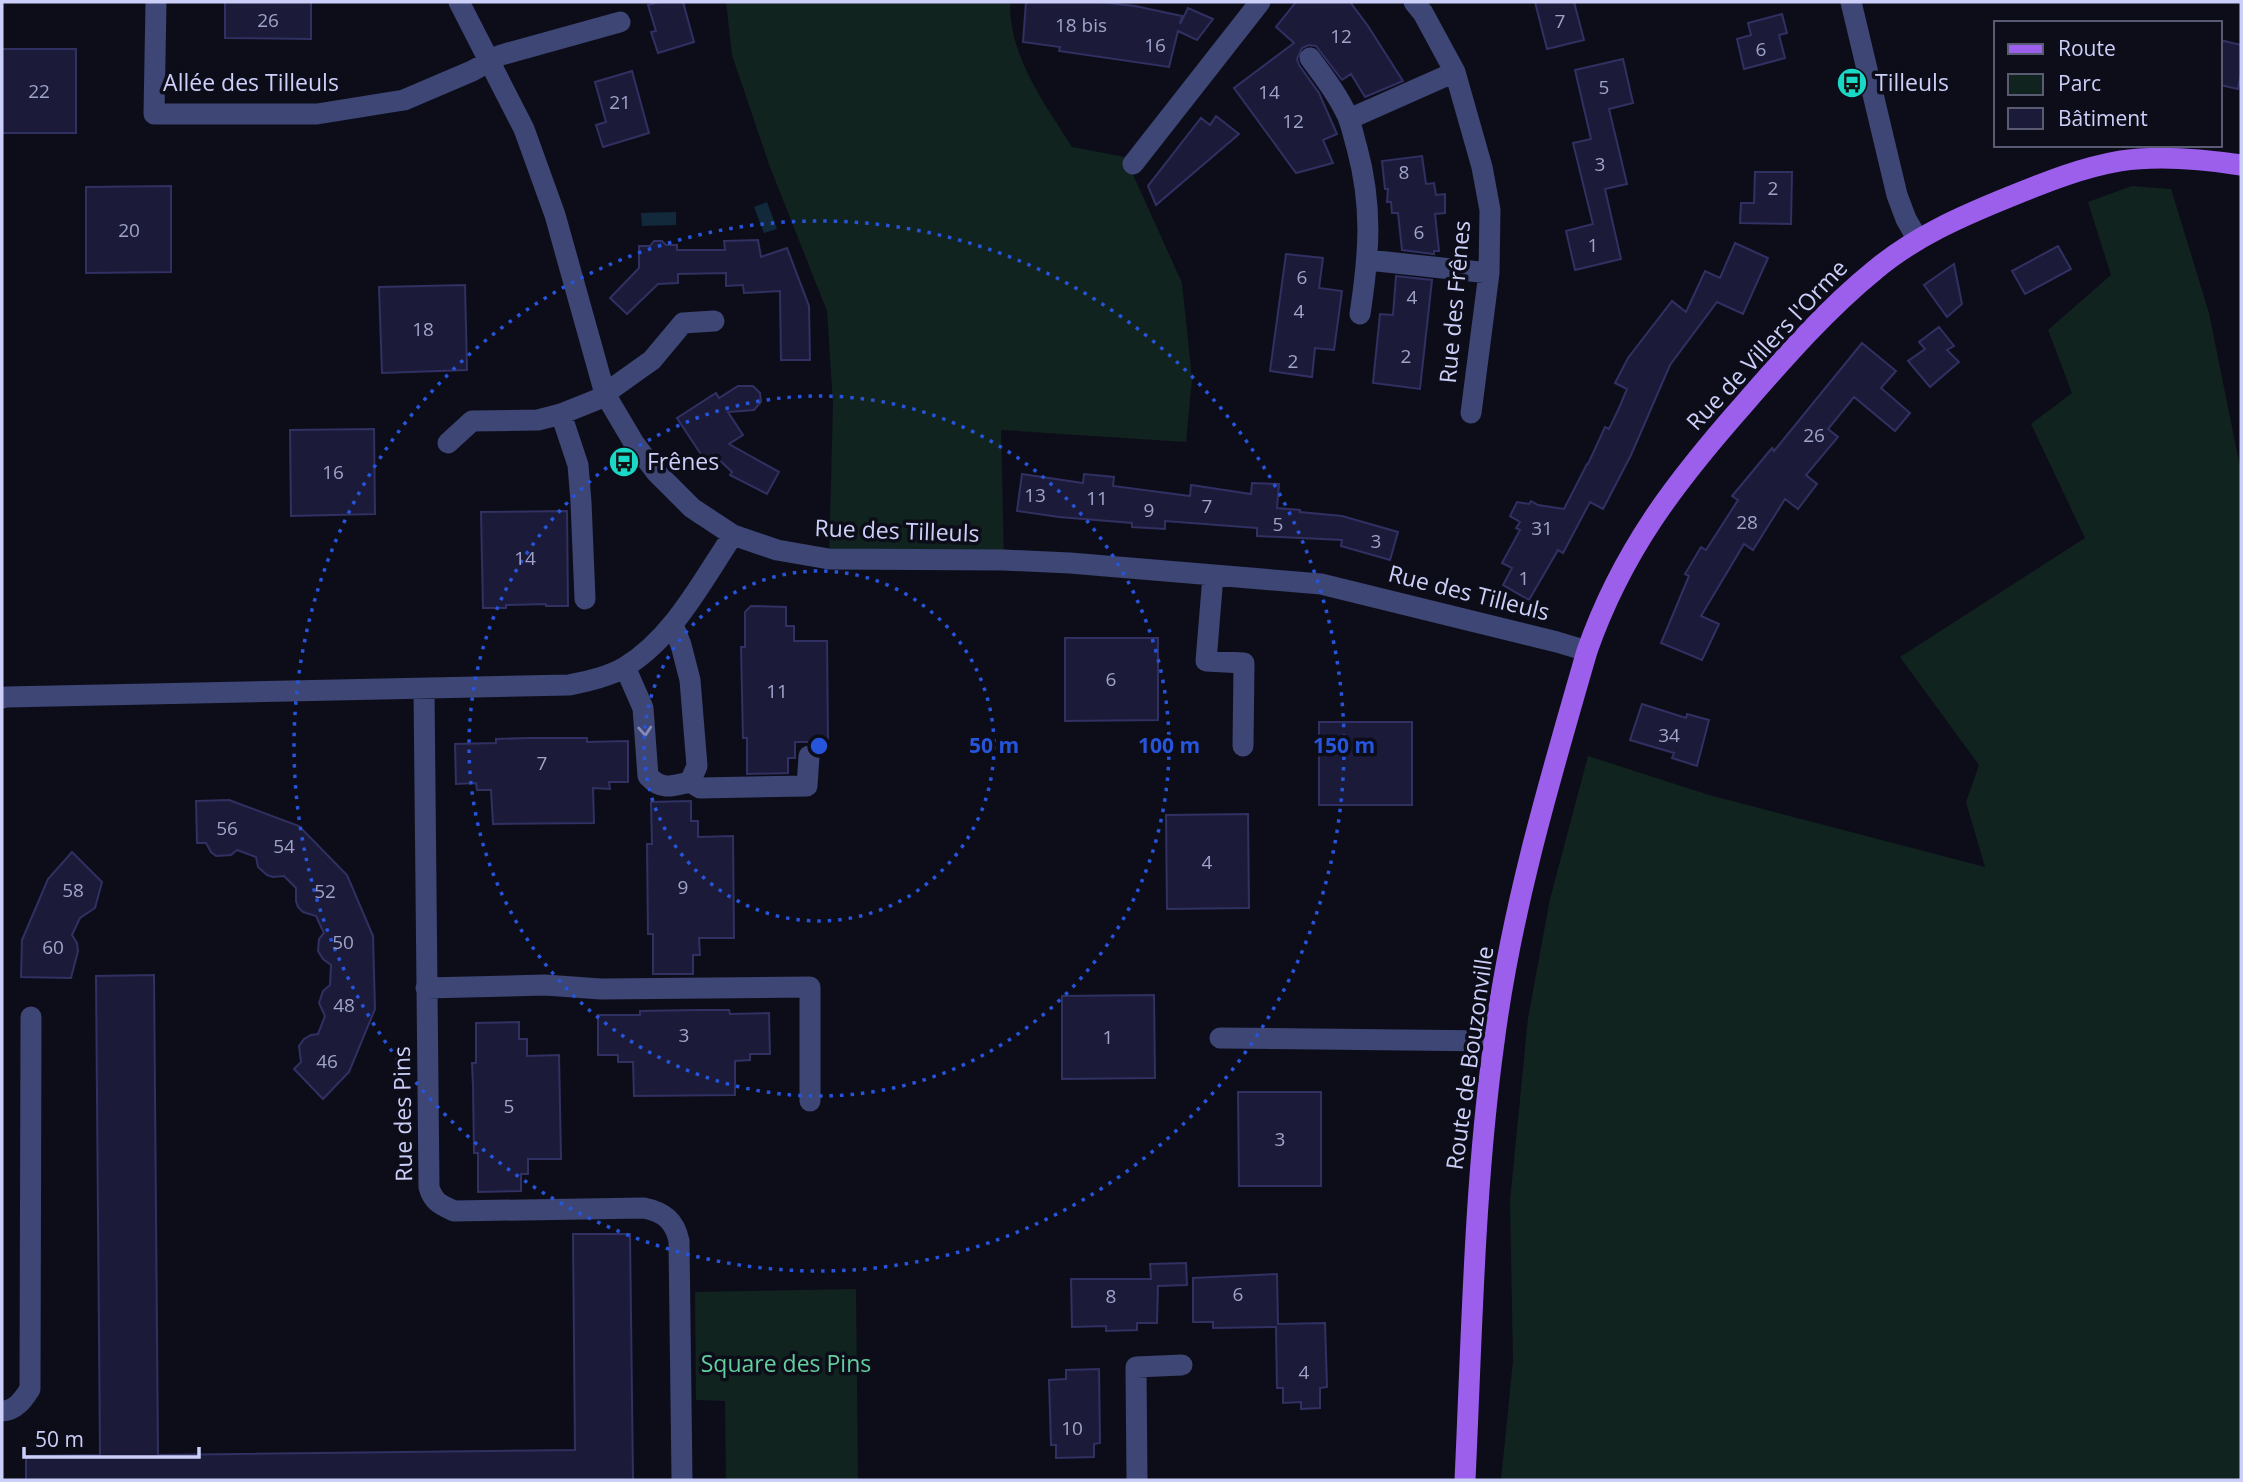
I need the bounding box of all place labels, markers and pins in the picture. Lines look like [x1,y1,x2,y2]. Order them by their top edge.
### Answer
bus stop icon: Tilleuls [1835,66,1869,100]
place label: Tilleuls [1875,66,1949,98]
bus stop icon: Frênes [607,445,641,479]
place label: Frênes [647,445,719,477]
centre of rings [807,734,831,758]

